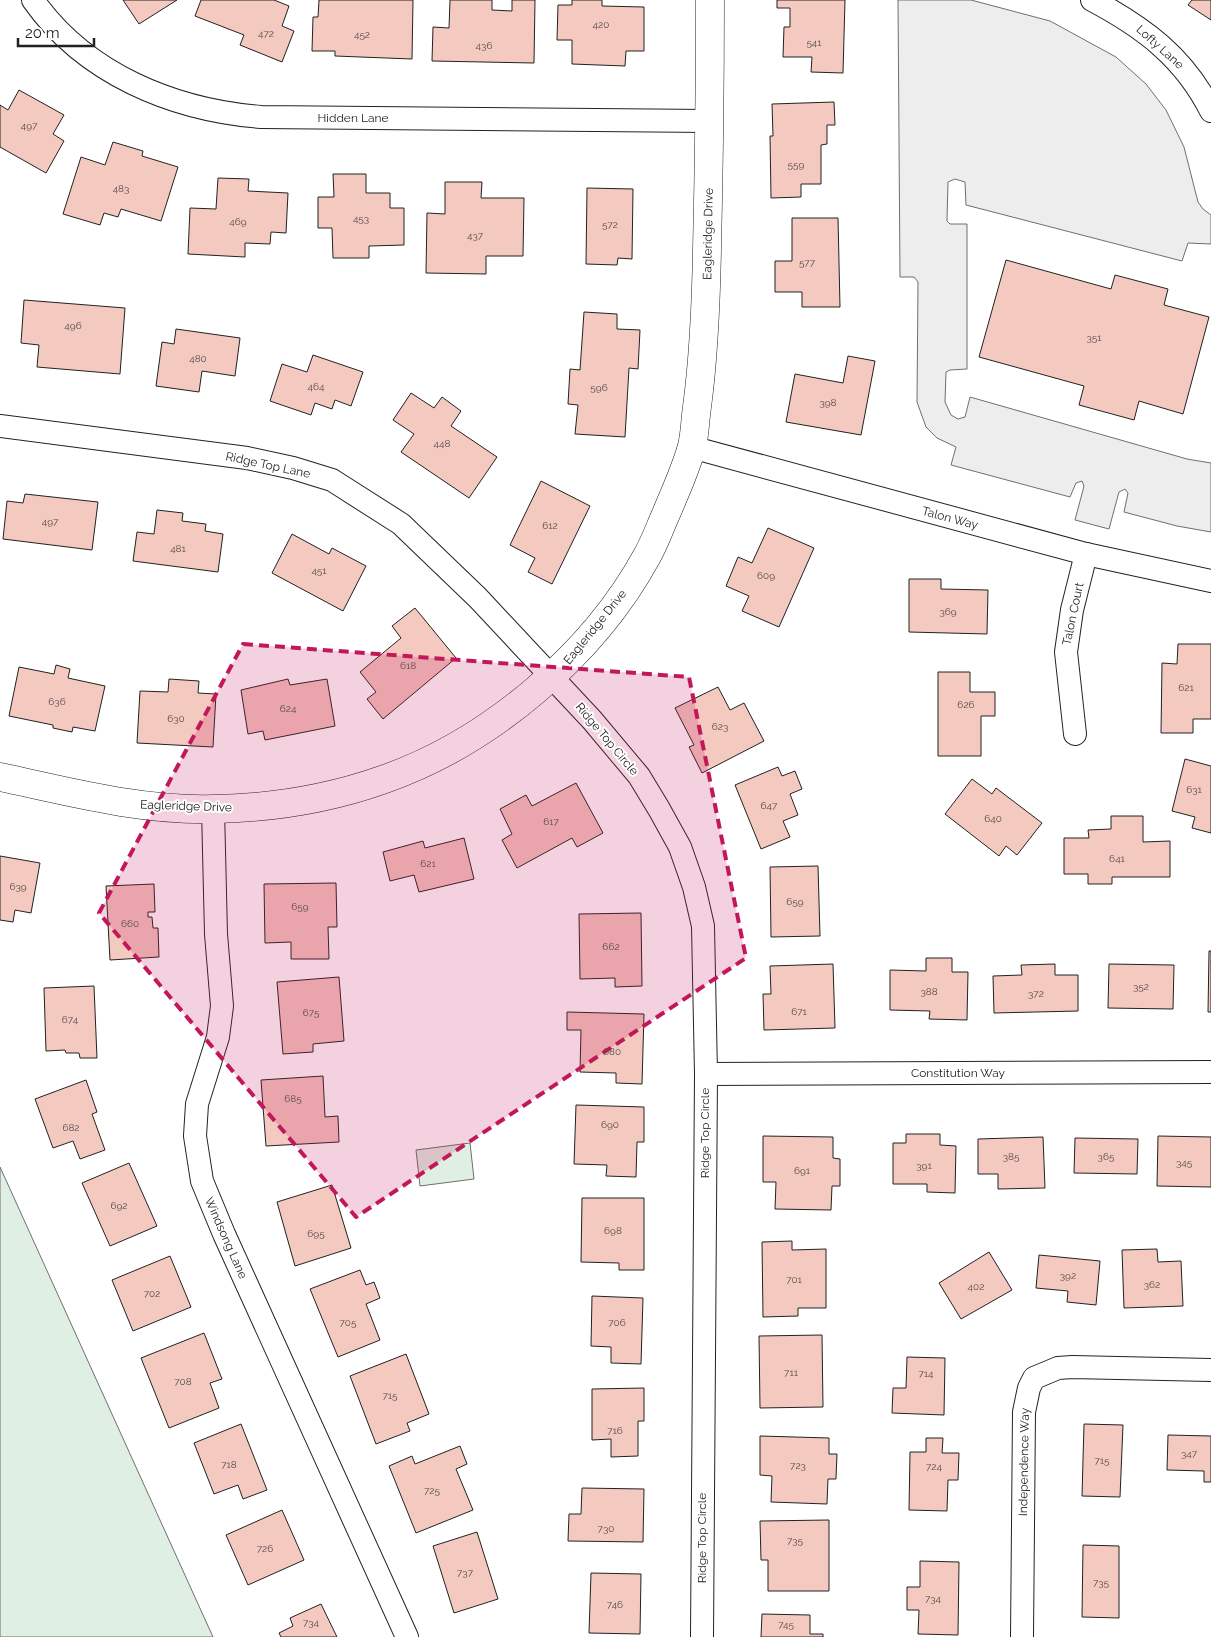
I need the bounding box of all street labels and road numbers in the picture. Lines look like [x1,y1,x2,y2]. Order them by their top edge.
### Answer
street label: Lofty Lane [1134,22,1186,72]
street label: Hidden Lane [317,111,389,125]
street label: Eagleridge Drive [700,188,716,280]
street label: Ridge Top Lane [224,449,312,481]
street label: Talon Way [920,504,980,532]
street label: Talon Court [1060,581,1086,647]
street label: Eagleridge Drive [561,587,629,667]
street label: Ridge Top Circle [573,700,641,778]
street label: Eagleridge Drive [140,797,232,815]
street label: Constitution Way [911,1066,1006,1080]
street label: Ridge Top Circle [698,1088,712,1178]
street label: Windsong Lane [202,1195,250,1281]
street label: Independence Way [1016,1407,1032,1516]
street label: Ridge Top Circle [695,1493,709,1583]

